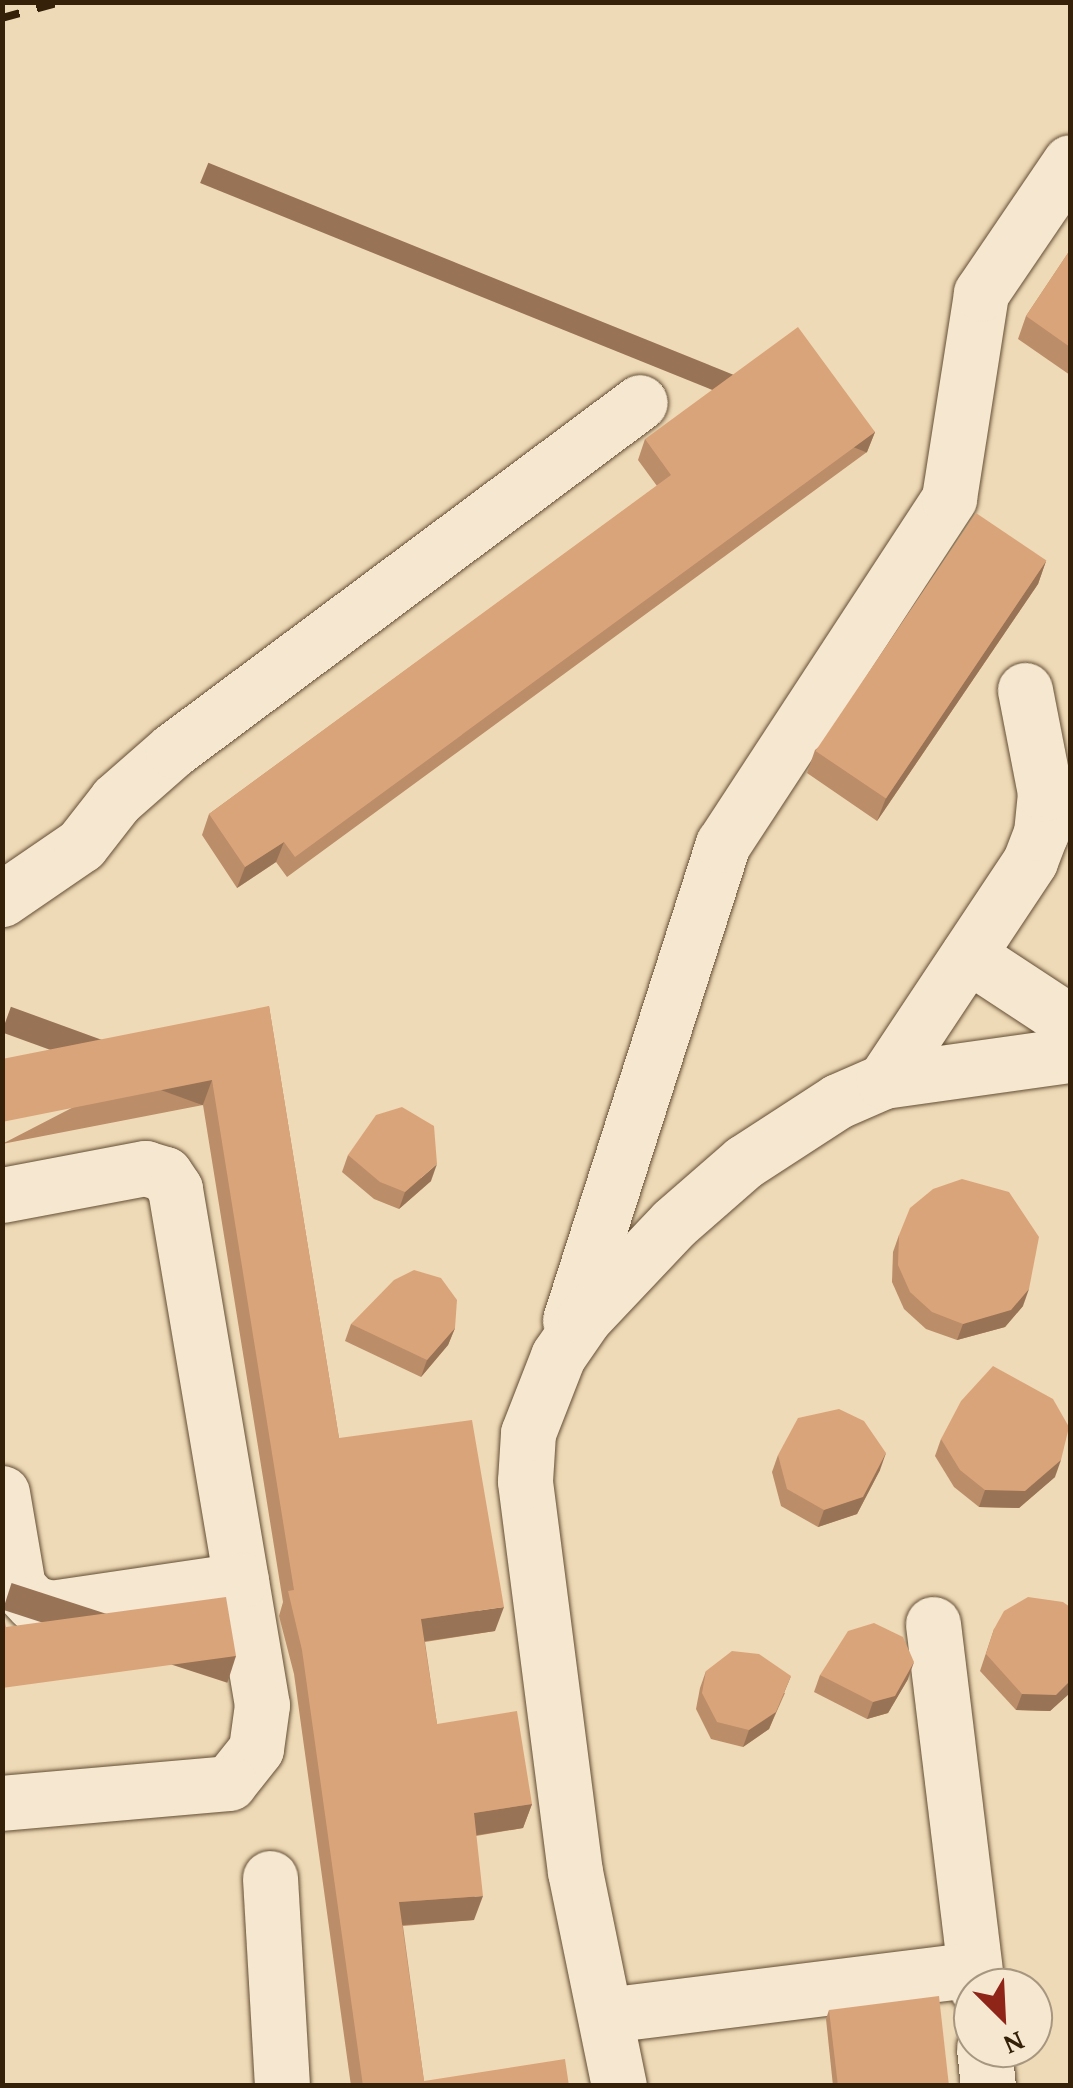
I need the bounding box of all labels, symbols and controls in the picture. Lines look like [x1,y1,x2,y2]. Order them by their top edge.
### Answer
north arrow [953,1968,1053,2068]
text: N [998,2022,1031,2067]

